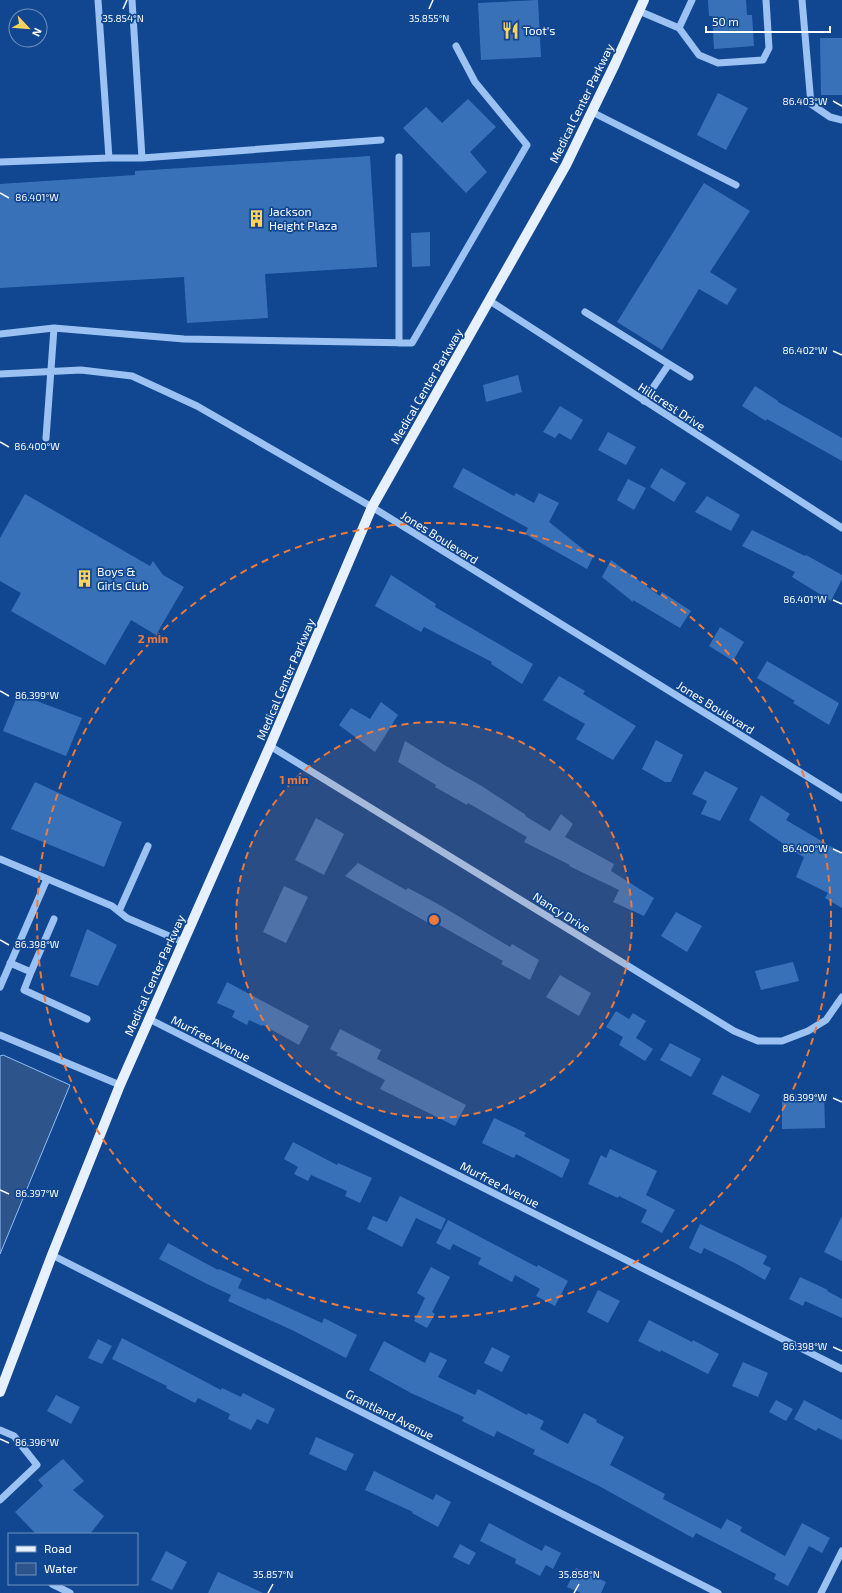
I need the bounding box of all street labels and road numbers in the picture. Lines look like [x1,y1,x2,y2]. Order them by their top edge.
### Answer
street label: Medical Center Parkway [546,40,616,165]
street label: Medical Center Parkway [387,325,465,446]
street label: Hillcrest Drive [636,379,708,433]
street label: Jones Boulevard [399,508,481,566]
street label: Medical Center Parkway [253,615,317,742]
street label: Jones Boulevard [675,678,757,736]
street label: Nancy Drive [531,889,593,935]
street label: Medical Center Parkway [121,912,187,1038]
street label: Murfree Avenue [169,1012,253,1064]
street label: Murfree Avenue [458,1158,542,1210]
street label: Grantland Avenue [344,1386,436,1442]

